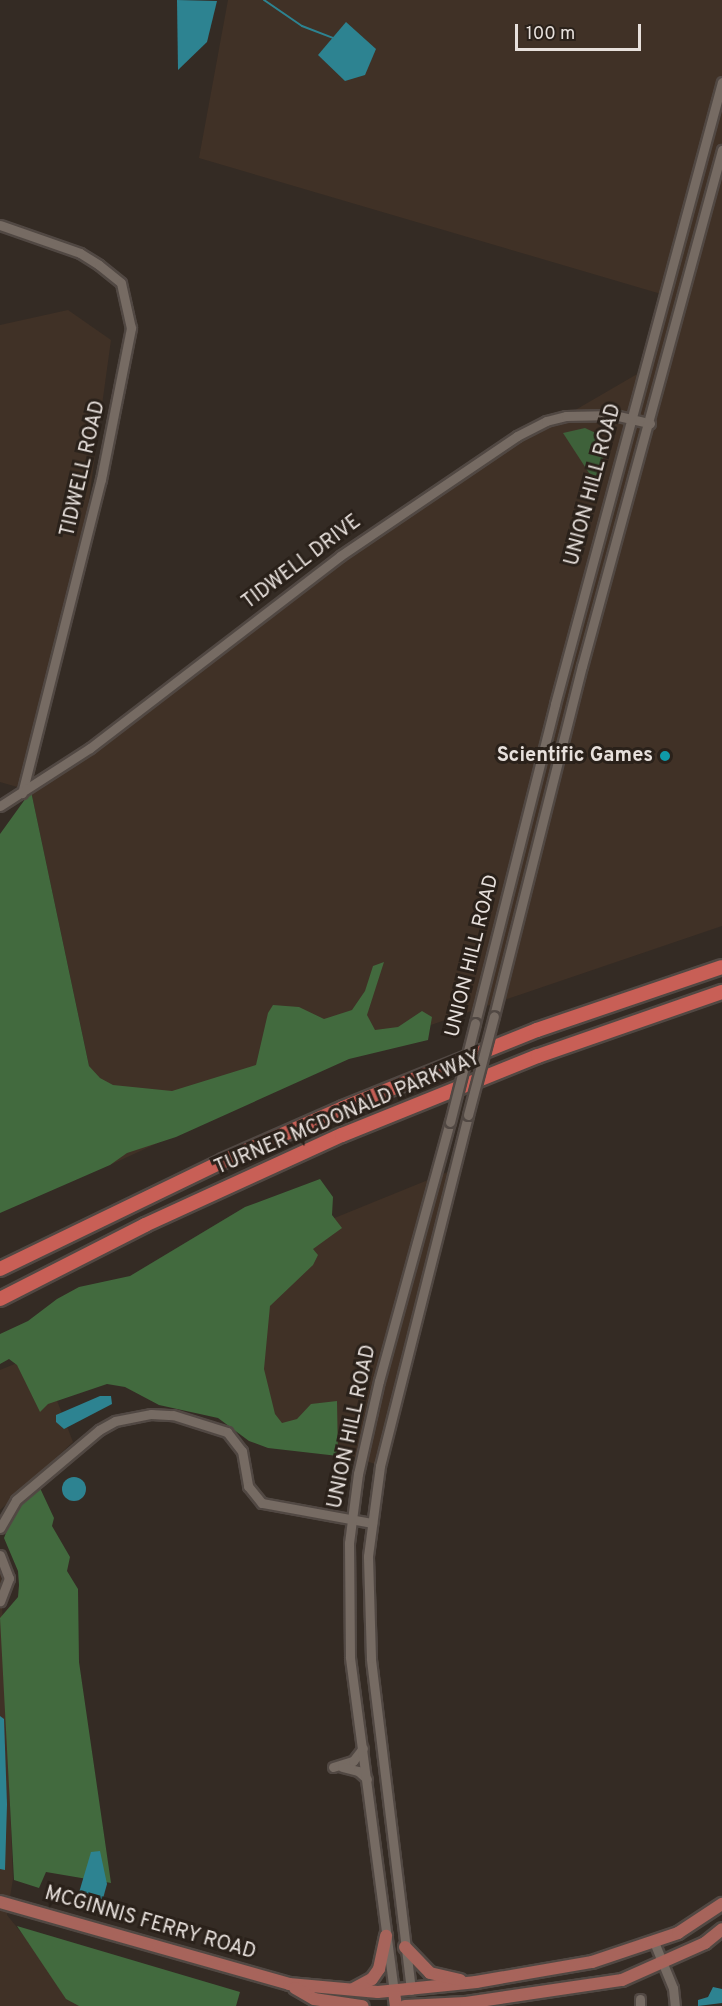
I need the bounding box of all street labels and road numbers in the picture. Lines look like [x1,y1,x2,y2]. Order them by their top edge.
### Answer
street label: TIDWELL ROAD [57,398,111,540]
street label: UNION HILL ROAD [561,401,627,569]
street label: TIDWELL DRIVE [238,510,366,616]
street label: UNION HILL ROAD [441,872,505,1040]
street label: TURNER MCDONALD PARKWAY [211,1047,485,1181]
street label: UNION HILL ROAD [324,1343,382,1511]
street label: MCGINNIS FERRY ROAD [41,1882,259,1966]

